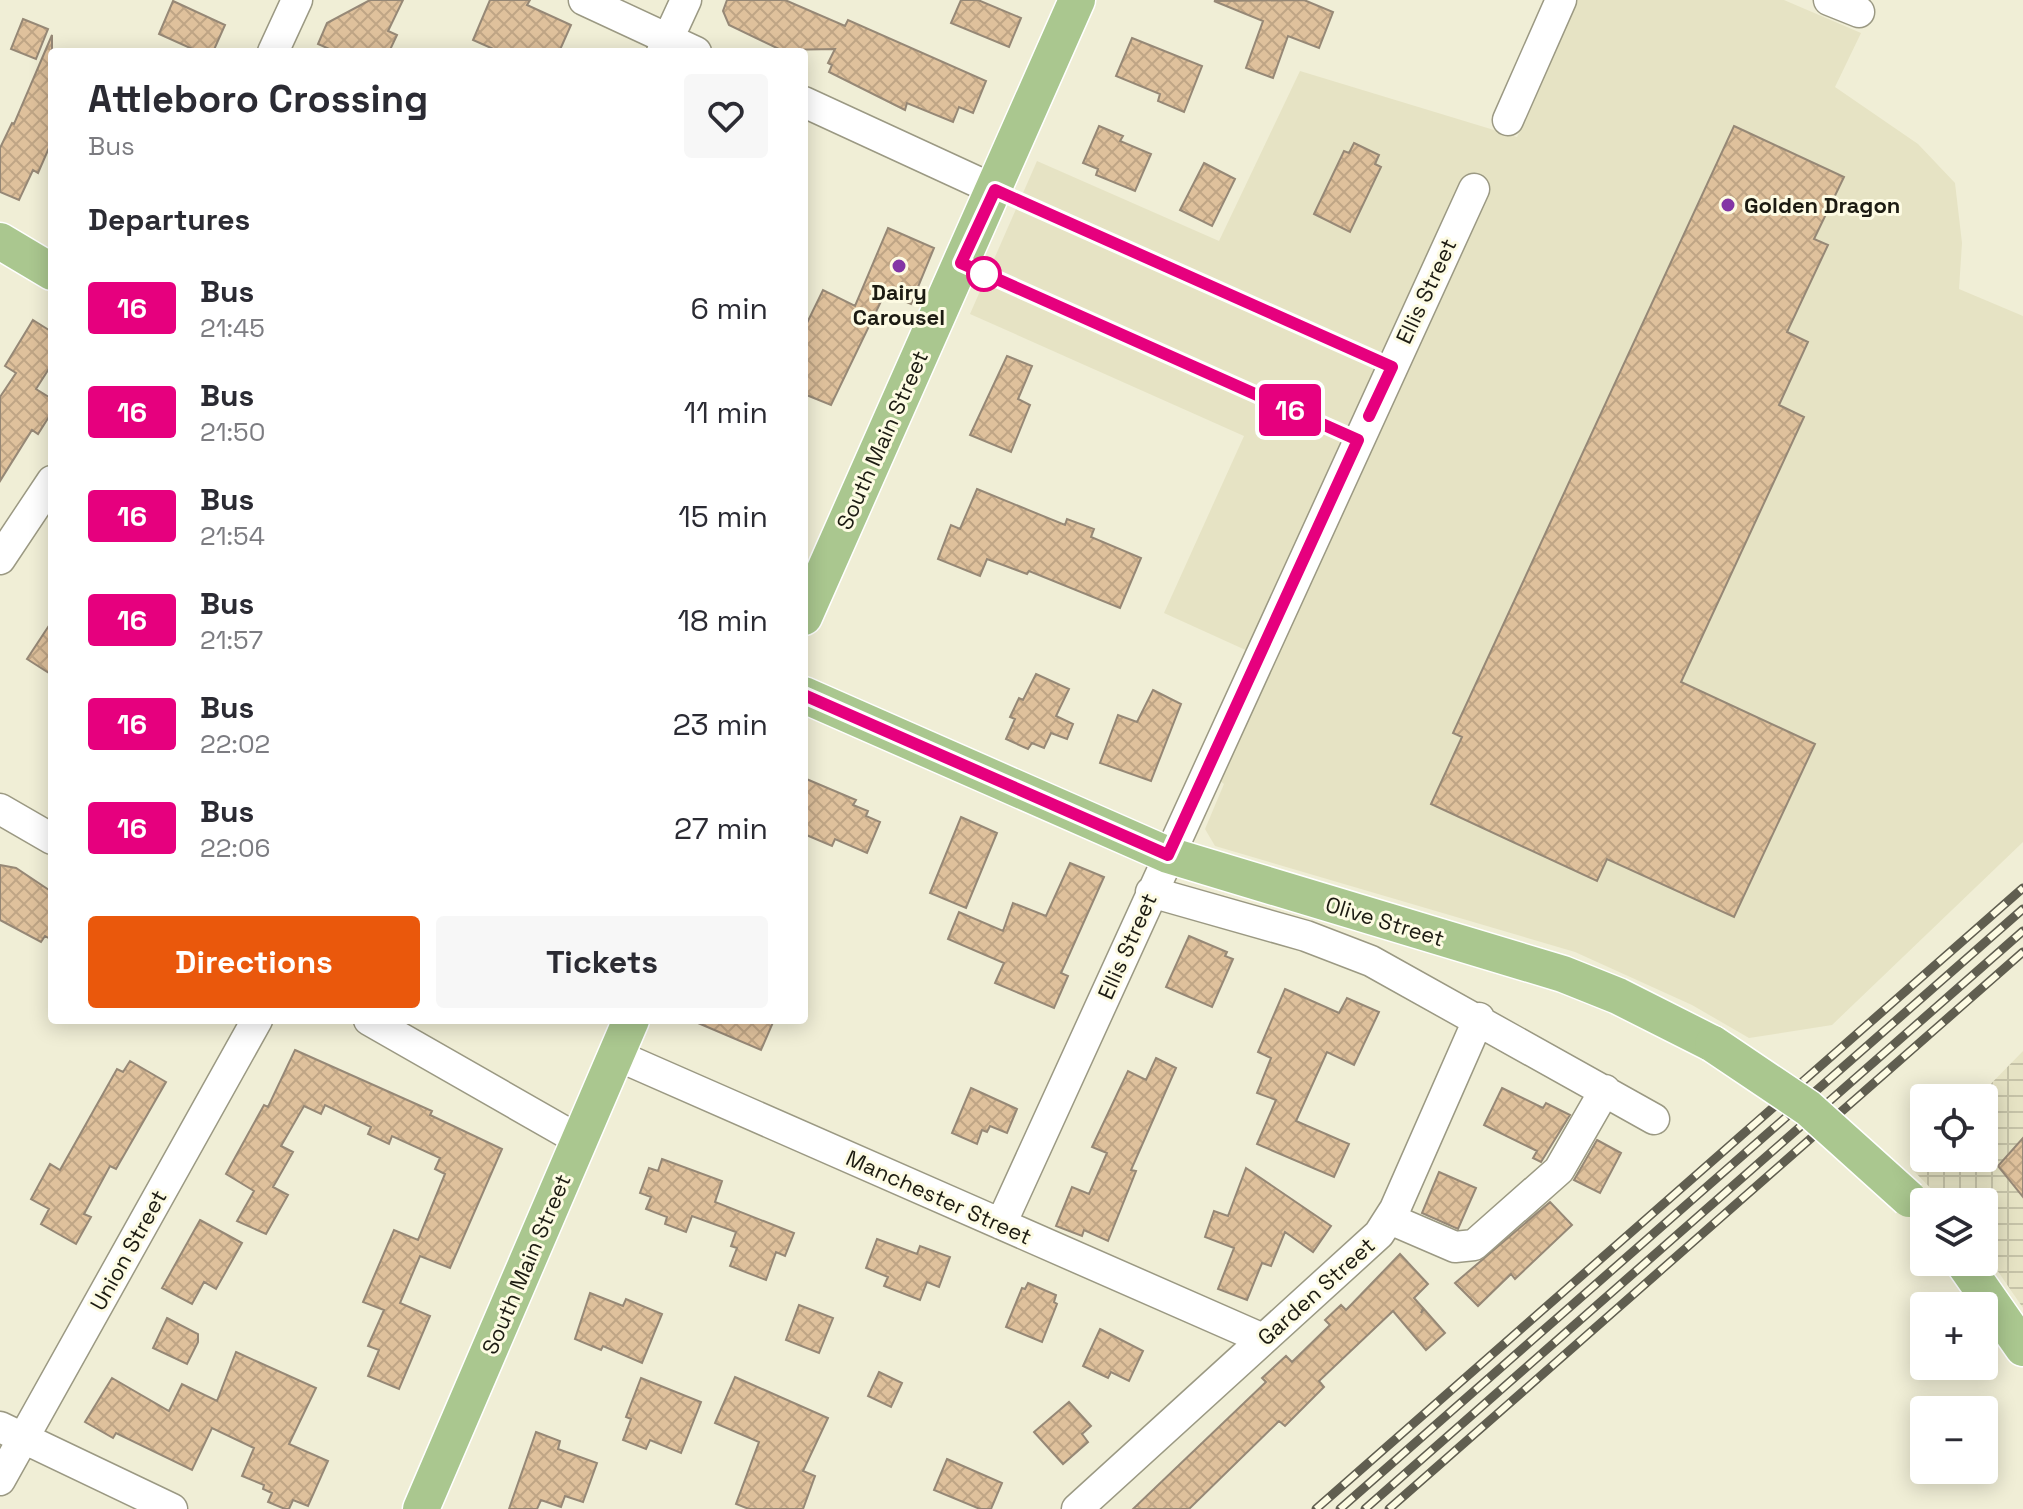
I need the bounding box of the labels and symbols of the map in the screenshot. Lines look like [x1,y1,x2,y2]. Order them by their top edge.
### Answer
place label: Golden Dragon [1744,191,1900,219]
marker: Golden Dragon [1719,196,1737,214]
street label: Ellis Street [1389,234,1463,348]
marker: Dairy Carousel [890,257,908,275]
unlabelled marker [967,257,1001,291]
place label: Dairy Carousel [853,278,945,331]
street label: South Main Street [830,346,934,534]
line badge: 16 [1254,384,1326,436]
street label: Ellis Street [1091,889,1163,1003]
street label: Olive Street [1322,890,1448,952]
street label: Manchester Street [842,1144,1036,1250]
street label: South Main Street [475,1170,577,1358]
street label: Union Street [83,1185,173,1315]
street label: Garden Street [1251,1231,1381,1351]

